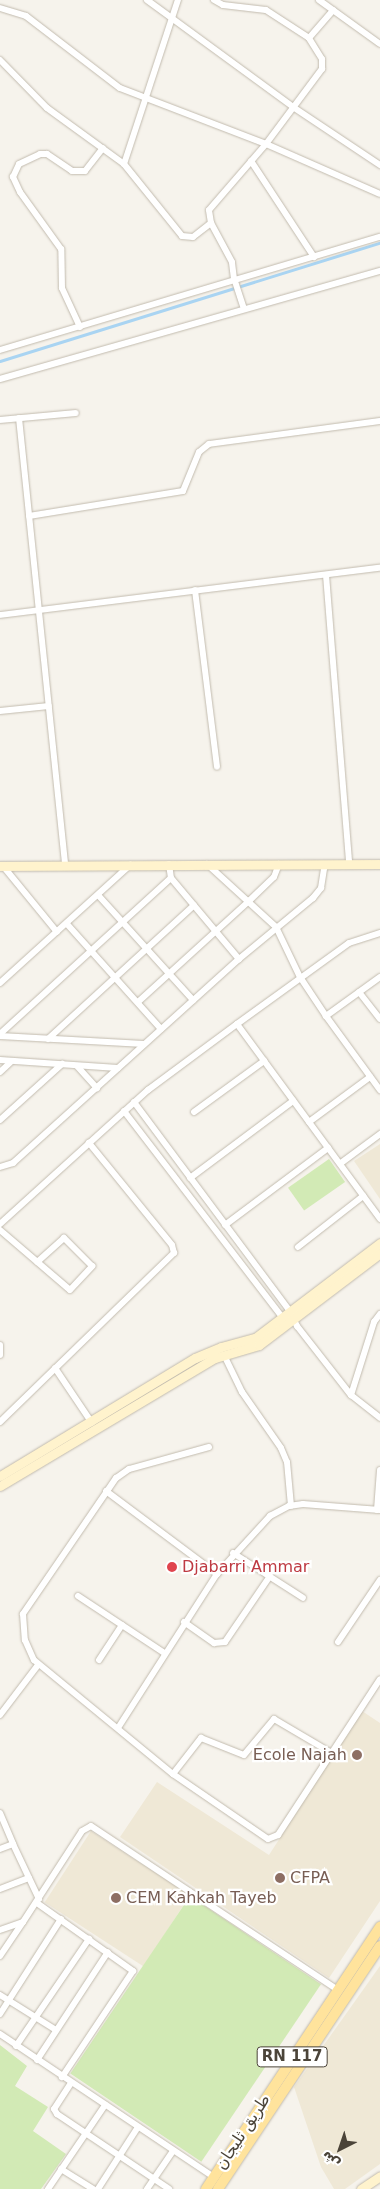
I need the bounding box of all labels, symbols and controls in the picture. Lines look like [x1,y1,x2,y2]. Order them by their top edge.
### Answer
place label: Djabarri Ammar [182,1557,309,1577]
marker: Djabarri Ammar [166,1561,178,1573]
place label: Ecole Najah [253,1745,347,1765]
marker: Ecole Najah [351,1749,363,1761]
place label: CFPA [290,1868,330,1888]
marker: CFPA [274,1872,286,1884]
place label: CEM Kahkah Tayeb [126,1888,277,1908]
marker: CEM Kahkah Tayeb [110,1892,122,1904]
road number: RN 117 [256,2044,328,2070]
street label: طريق ثليجان [212,2091,274,2173]
north arrow [315,2124,365,2174]
text: ش [318,2148,343,2173]

